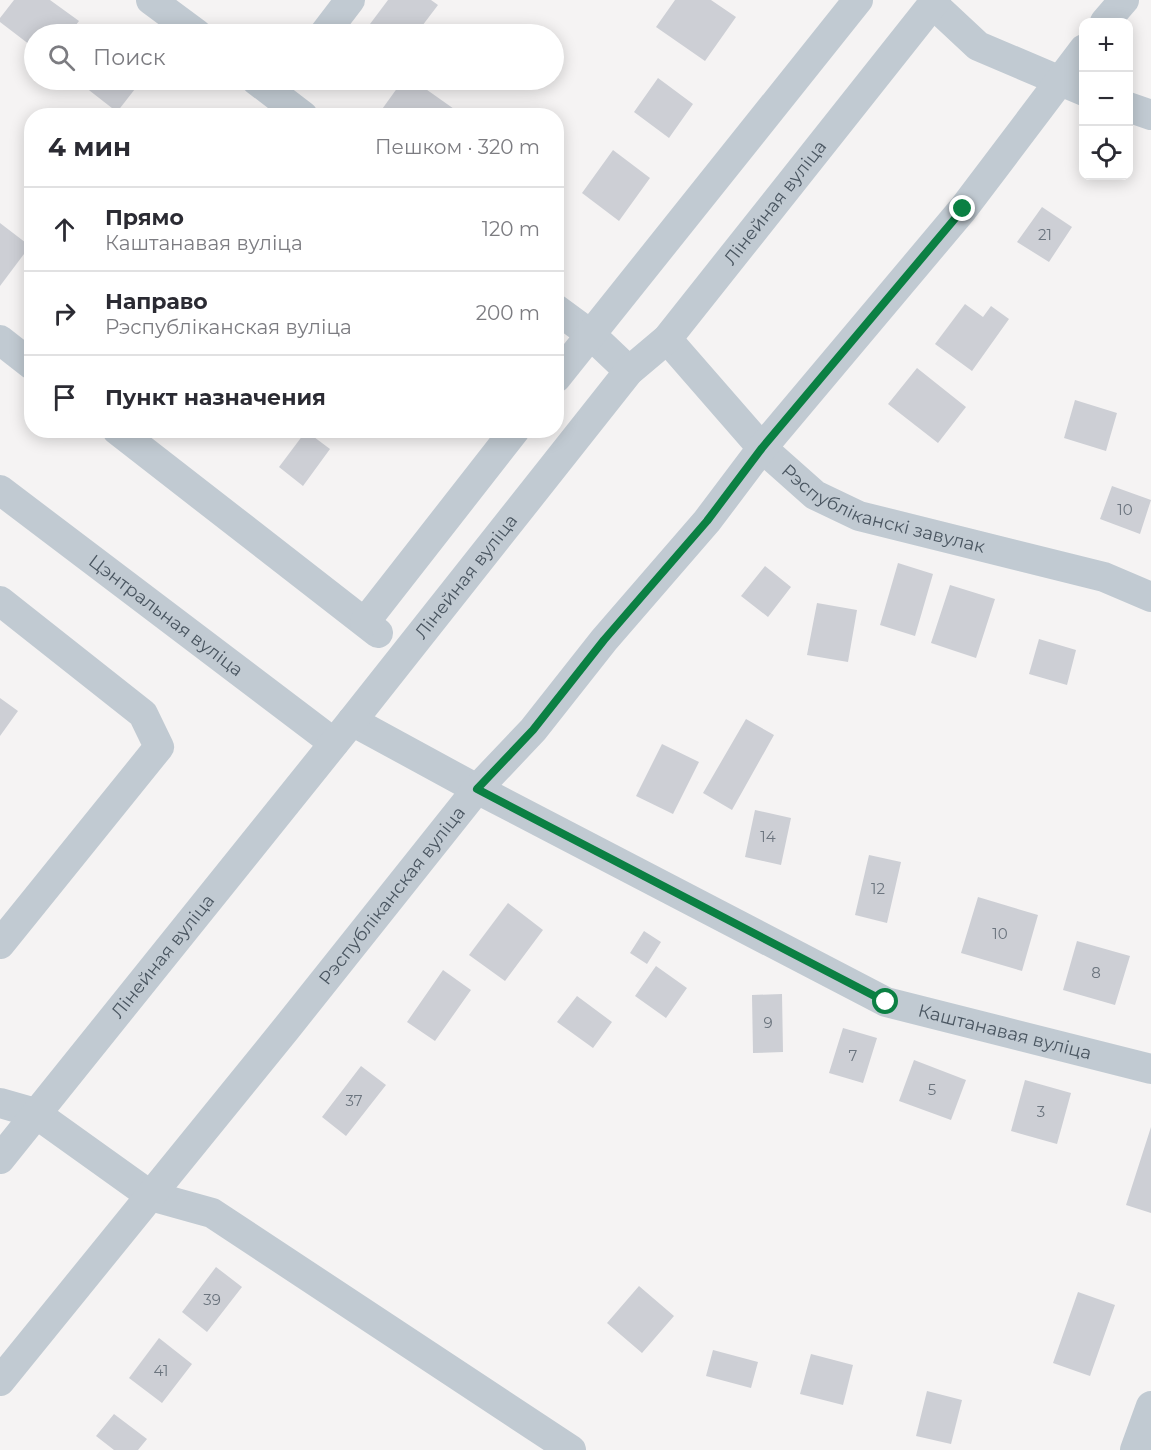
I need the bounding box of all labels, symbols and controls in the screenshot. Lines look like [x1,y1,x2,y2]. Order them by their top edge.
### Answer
map controls [1079,18,1133,180]
button: + [1079,18,1133,72]
search box [24,24,564,90]
icon: search [45,41,78,74]
text: Поиск [93,44,165,71]
button: − [1079,72,1133,126]
button: locate [1079,126,1133,180]
text: 4 мин [48,131,131,163]
text: Пешком · 320 m [375,135,540,159]
street label: Лінейная вуліца [719,136,831,269]
route end [949,195,975,221]
text: Прямо [105,204,184,231]
icon: ahead [48,213,81,246]
text: 120 m [482,217,540,241]
house number: 21 [1038,225,1052,244]
text: Каштанавая вуліца [105,231,303,255]
text: Направо [105,288,208,315]
icon: right [48,297,81,330]
text: 200 m [476,301,540,325]
text: Рэспубліканская вуліца [105,315,352,339]
icon: arrive [48,381,81,414]
text: Пункт назначения [105,384,326,411]
street label: Рэспубліканскі завулак [777,460,988,558]
house number: 10 [1117,500,1133,519]
street label: Лінейная вуліца [410,510,522,643]
street label: Цэнтральная вуліца [84,550,247,681]
street label: Рэспубліканская вуліца [314,802,470,989]
house number: 14 [760,827,776,846]
house number: 12 [871,879,885,898]
street label: Лінейная вуліца [106,890,219,1023]
house number: 10 [992,924,1008,943]
house number: 8 [1091,963,1101,982]
route start [872,988,898,1014]
street label: Каштанавая вуліца [916,1000,1094,1065]
house number: 9 [763,1013,773,1032]
house number: 7 [849,1046,858,1065]
house number: 5 [928,1080,936,1099]
house number: 37 [345,1091,363,1110]
house number: 3 [1037,1102,1045,1121]
house number: 39 [203,1290,221,1309]
house number: 41 [154,1361,168,1380]

